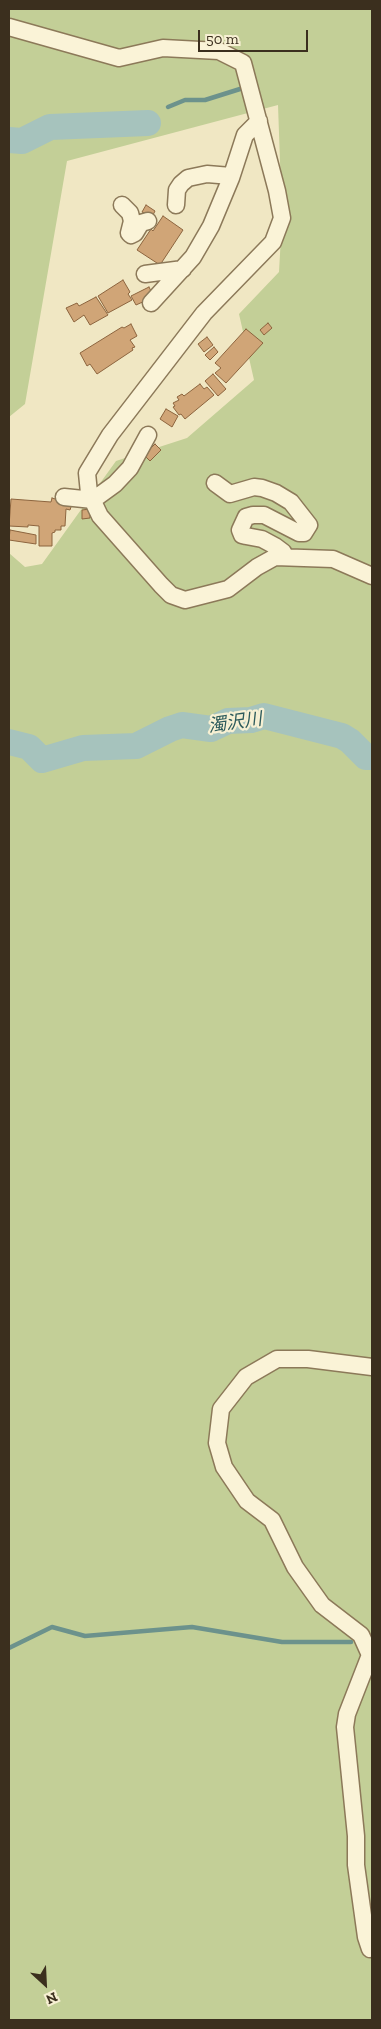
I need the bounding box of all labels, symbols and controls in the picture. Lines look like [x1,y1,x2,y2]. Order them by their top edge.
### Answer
scale bar [201,20,311,52]
text: 50 m [206,30,239,48]
water label: 濁沢川 [207,709,263,737]
north arrow [20,1959,70,2009]
text: N [43,1988,60,2008]

